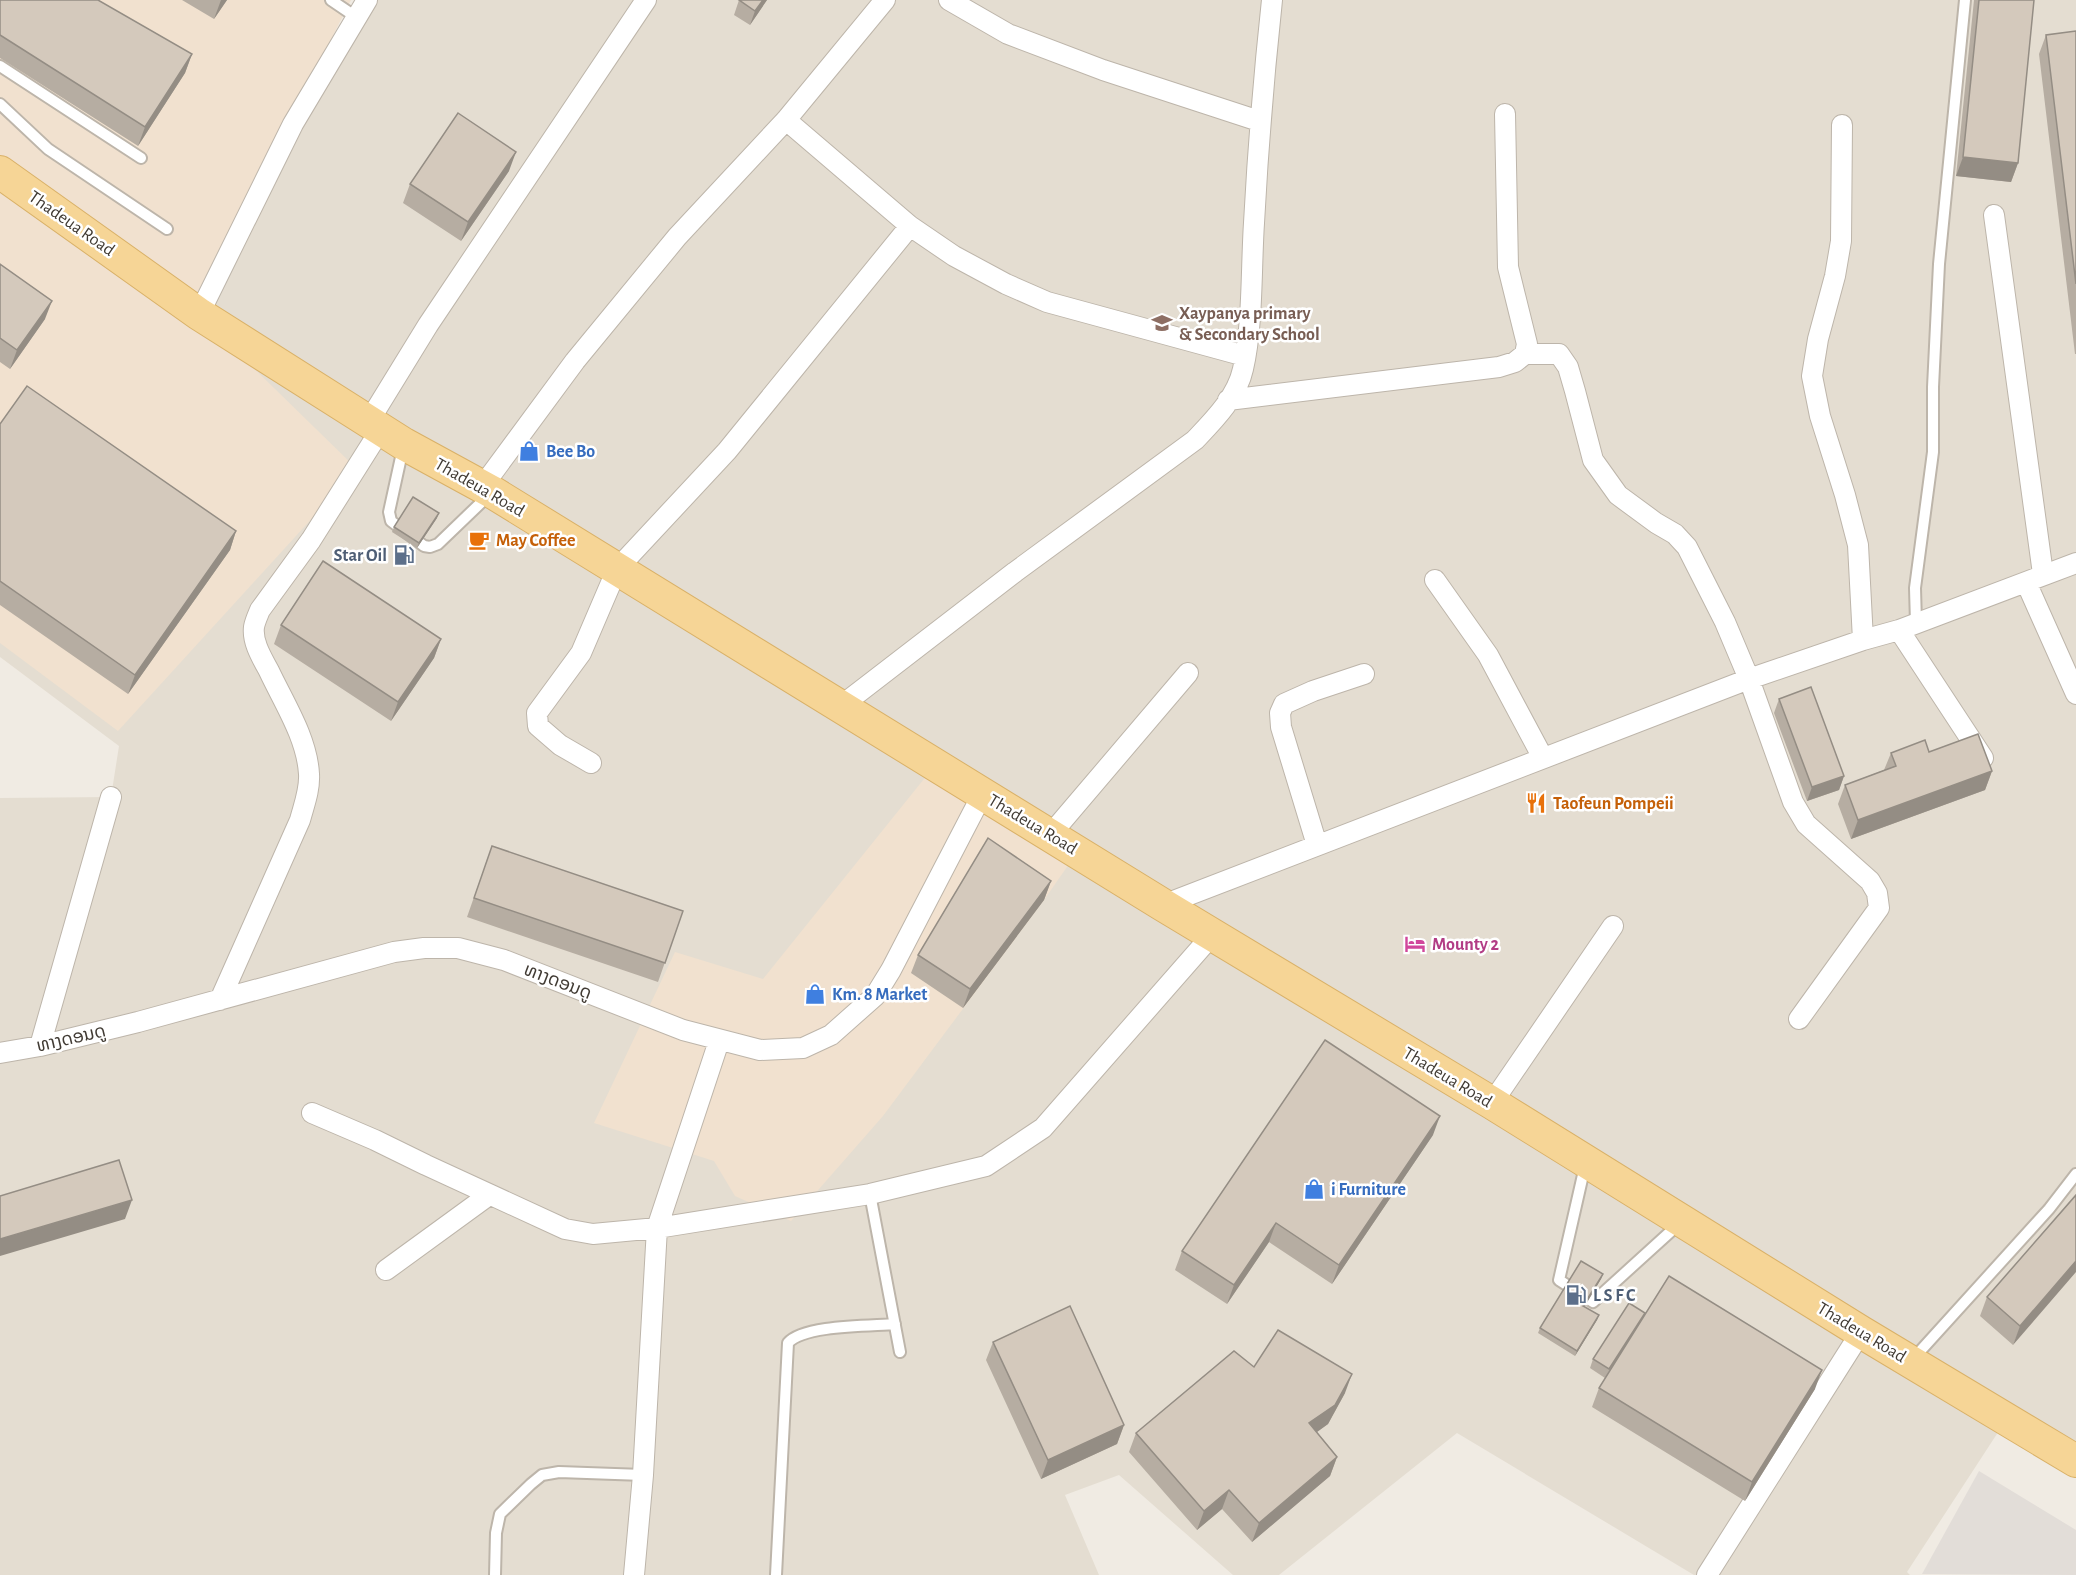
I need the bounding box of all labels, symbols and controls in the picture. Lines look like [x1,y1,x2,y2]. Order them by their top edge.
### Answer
street label: Thadeua Road [25,188,118,260]
place label: Xaypanya primary & Secondary School [1179,305,1320,344]
school or university icon: Xaypanya primary & Secondary School [1150,311,1174,335]
shop icon: Bee Bo [517,439,541,463]
place label: Bee Bo [546,443,595,461]
street label: Thadeua Road [432,455,527,521]
cafe icon: May Coffee [467,528,491,552]
place label: May Coffee [496,532,576,550]
fuel station icon: Star Oil [392,543,416,567]
place label: Star Oil [333,547,387,565]
street label: Thadeua Road [985,791,1080,858]
restaurant icon: Taofeun Pompeii [1524,791,1548,815]
place label: Taofeun Pompeii [1553,795,1674,813]
hotel icon: Mounty 2 [1403,932,1427,956]
place label: Mounty 2 [1432,936,1500,954]
street label: ທາງດອນດູ [521,961,594,1005]
shop icon: Km. 8 Market [803,982,827,1006]
place label: Km. 8 Market [832,986,927,1004]
street label: ທາງດອນດູ [35,1022,108,1058]
street label: Thadeua Road [1400,1044,1495,1111]
shop icon: i Furniture [1302,1177,1326,1201]
place label: i Furniture [1331,1181,1406,1199]
fuel station icon: L S F C [1564,1283,1588,1307]
place label: L S F C [1593,1287,1636,1305]
street label: Thadeua Road [1814,1299,1909,1366]

